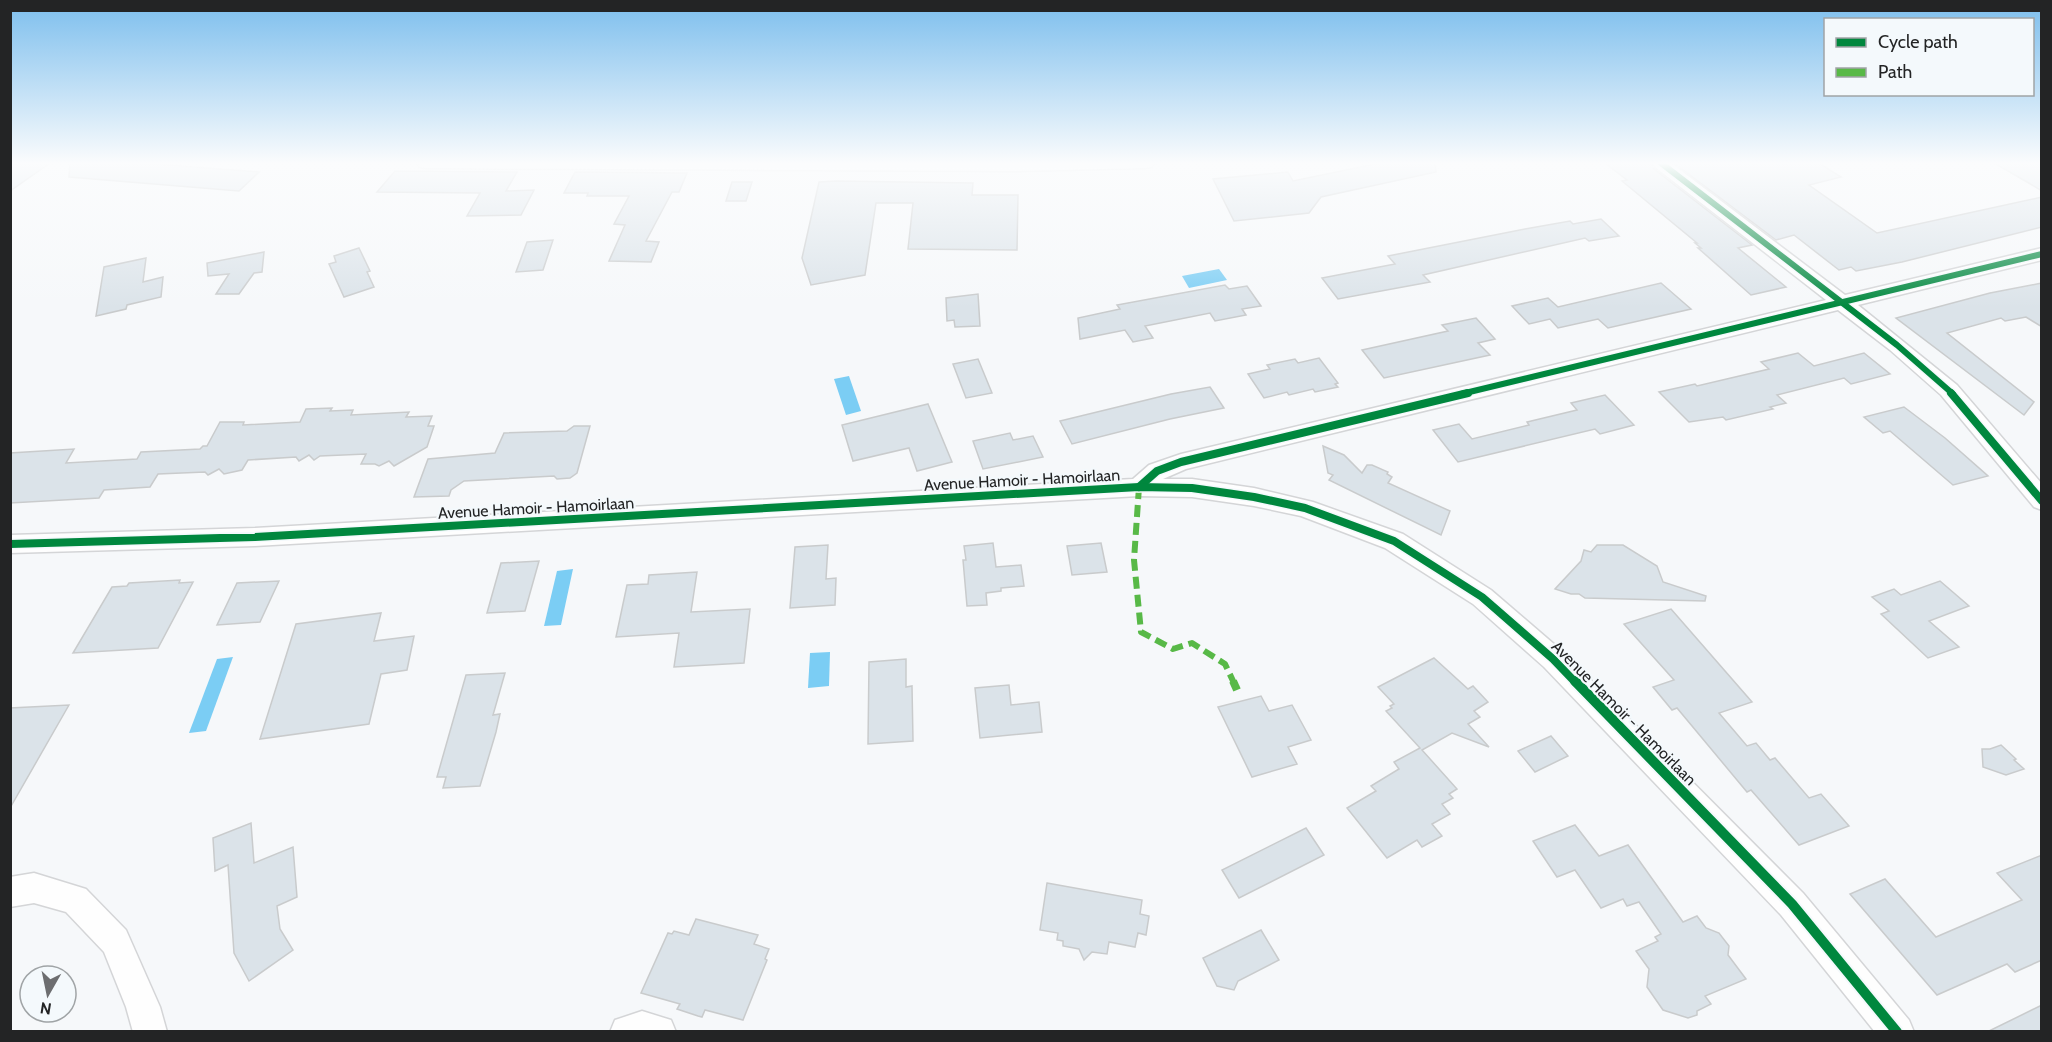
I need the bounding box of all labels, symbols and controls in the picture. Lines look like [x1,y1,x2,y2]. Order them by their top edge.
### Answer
legend [1824,18,2034,96]
text: Cycle path [1878,31,1958,53]
text: Path [1878,61,1912,83]
street label: Avenue Hamoir - Hamoirlaan [923,465,1121,495]
street label: Avenue Hamoir - Hamoirlaan [437,493,635,523]
street label: Avenue Hamoir - Hamoirlaan [1548,637,1700,789]
north arrow [18,964,78,1024]
text: N [39,998,53,1019]

